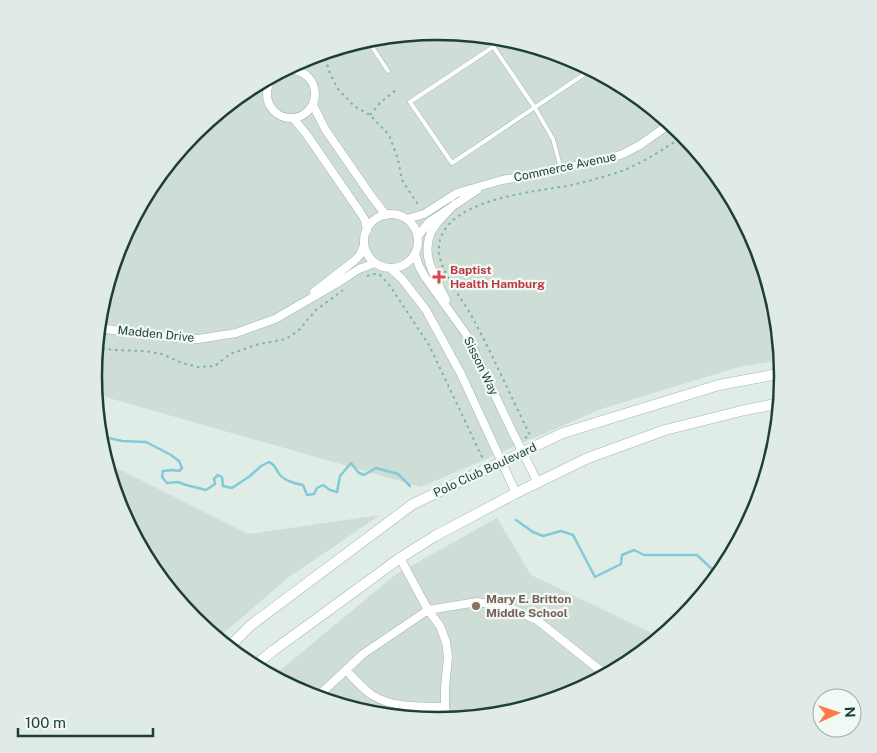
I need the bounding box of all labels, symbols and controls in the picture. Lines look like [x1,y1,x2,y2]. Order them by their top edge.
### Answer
street label: Commerce Avenue [512,149,618,185]
place label: Baptist Health Hamburg [450,263,545,291]
marker: Baptist Health Hamburg [432,270,446,284]
street label: Madden Drive [117,323,195,345]
street label: Sisson Way [461,335,501,398]
street label: Polo Club Boulevard [431,440,539,500]
place label: Mary E. Britton Middle School [486,592,571,620]
marker: Mary E. Britton Middle School [470,600,482,612]
north arrow [812,688,862,738]
scale bar [18,706,152,738]
text: N [842,706,858,718]
text: 100 m [25,714,66,731]

